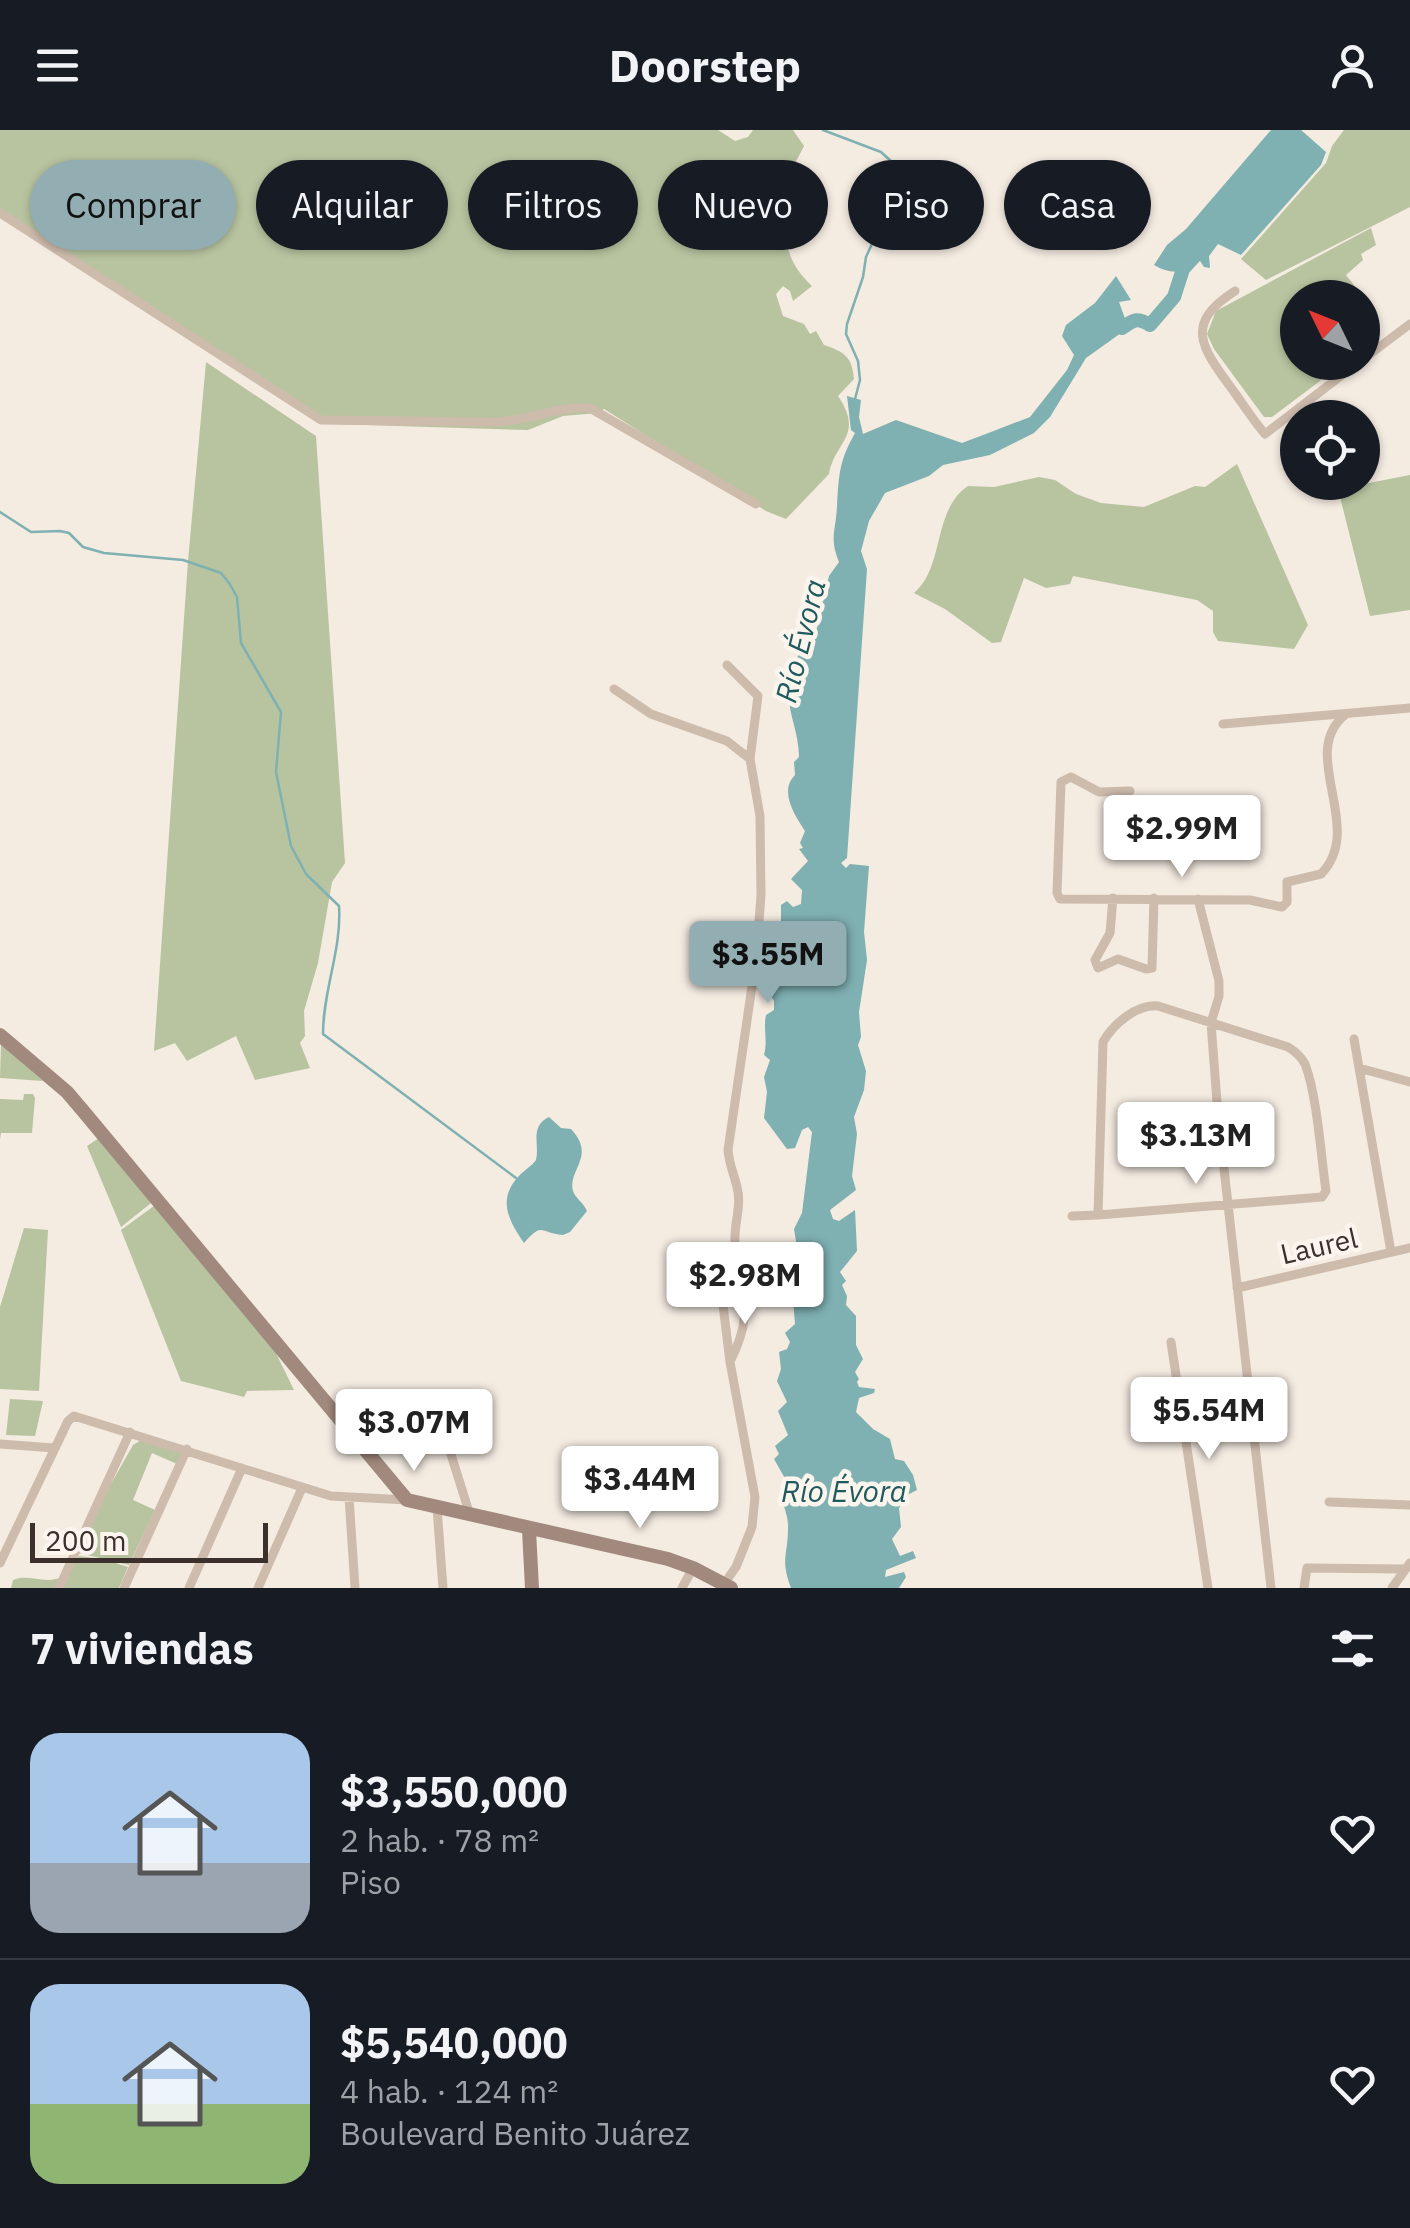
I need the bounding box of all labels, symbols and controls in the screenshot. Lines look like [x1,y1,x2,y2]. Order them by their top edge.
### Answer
text: Doorstep [609,36,801,94]
icon: menu [30,38,85,93]
icon: person [1325,38,1380,93]
chip: Comprar [30,160,236,250]
chip: Alquilar [256,160,448,250]
chip: Filtros [468,160,638,250]
chip: Nuevo [658,160,828,250]
chip: Piso [848,160,984,250]
chip: Casa [1004,160,1151,250]
north arrow [1280,280,1380,380]
map controls [1280,280,1380,500]
button: locate [1280,400,1380,500]
water label: Río Évora [765,575,834,707]
pin: $2.99M [1101,795,1263,880]
text: $2.99M [1126,806,1238,848]
pin: $3.55M [687,921,849,1006]
text: $3.55M [712,932,824,974]
pin: $3.13M [1115,1102,1277,1187]
text: $3.13M [1140,1113,1252,1155]
street label: Laurel [1277,1219,1361,1272]
pin: $2.98M [664,1242,826,1327]
text: $2.98M [689,1253,801,1295]
pin: $5.54M [1128,1377,1290,1462]
text: $5.54M [1153,1388,1265,1430]
pin: $3.07M [333,1389,495,1474]
text: $3.07M [358,1400,470,1442]
pin: $3.44M [559,1446,721,1531]
text: $3.44M [584,1457,696,1499]
water label: Río Évora [781,1471,907,1510]
scale bar [30,1518,268,1562]
text: 200 m [45,1522,126,1559]
text: 7 viviendas [30,1621,254,1676]
icon: filters [1325,1621,1380,1676]
text: $3,550,000 [340,1764,568,1819]
icon: home [110,1773,230,1893]
icon: heart [1325,1806,1380,1861]
text: 2 hab. · 78 m² [340,1819,539,1861]
text: Piso [340,1861,401,1903]
text: $5,540,000 [340,2015,568,2070]
icon: home [110,2024,230,2144]
icon: heart [1325,2057,1380,2112]
text: 4 hab. · 124 m² [340,2070,558,2112]
text: Boulevard Benito Juárez [340,2112,690,2154]

